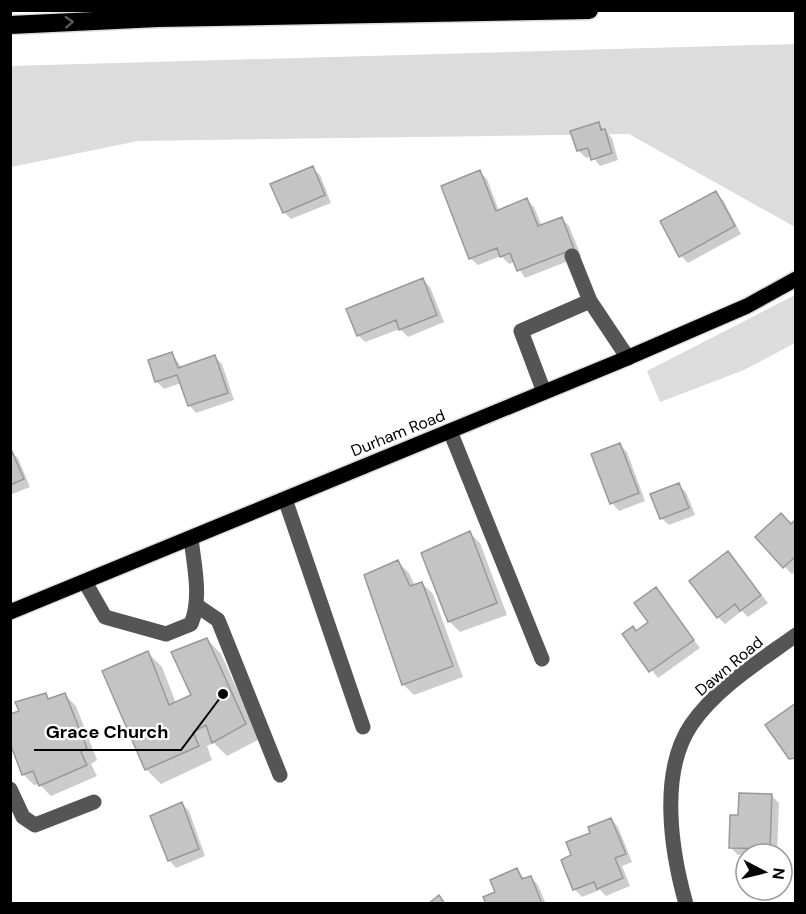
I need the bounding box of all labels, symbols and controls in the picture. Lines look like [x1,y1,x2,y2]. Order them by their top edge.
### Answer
one-way arrow [64,15,73,28]
street label: Durham Road [348,405,448,461]
street label: Dawn Road [691,631,767,701]
callout: Grace Church [34,714,181,750]
text: Grace Church [46,720,168,744]
north arrow [734,842,794,902]
text: N [767,867,790,881]

